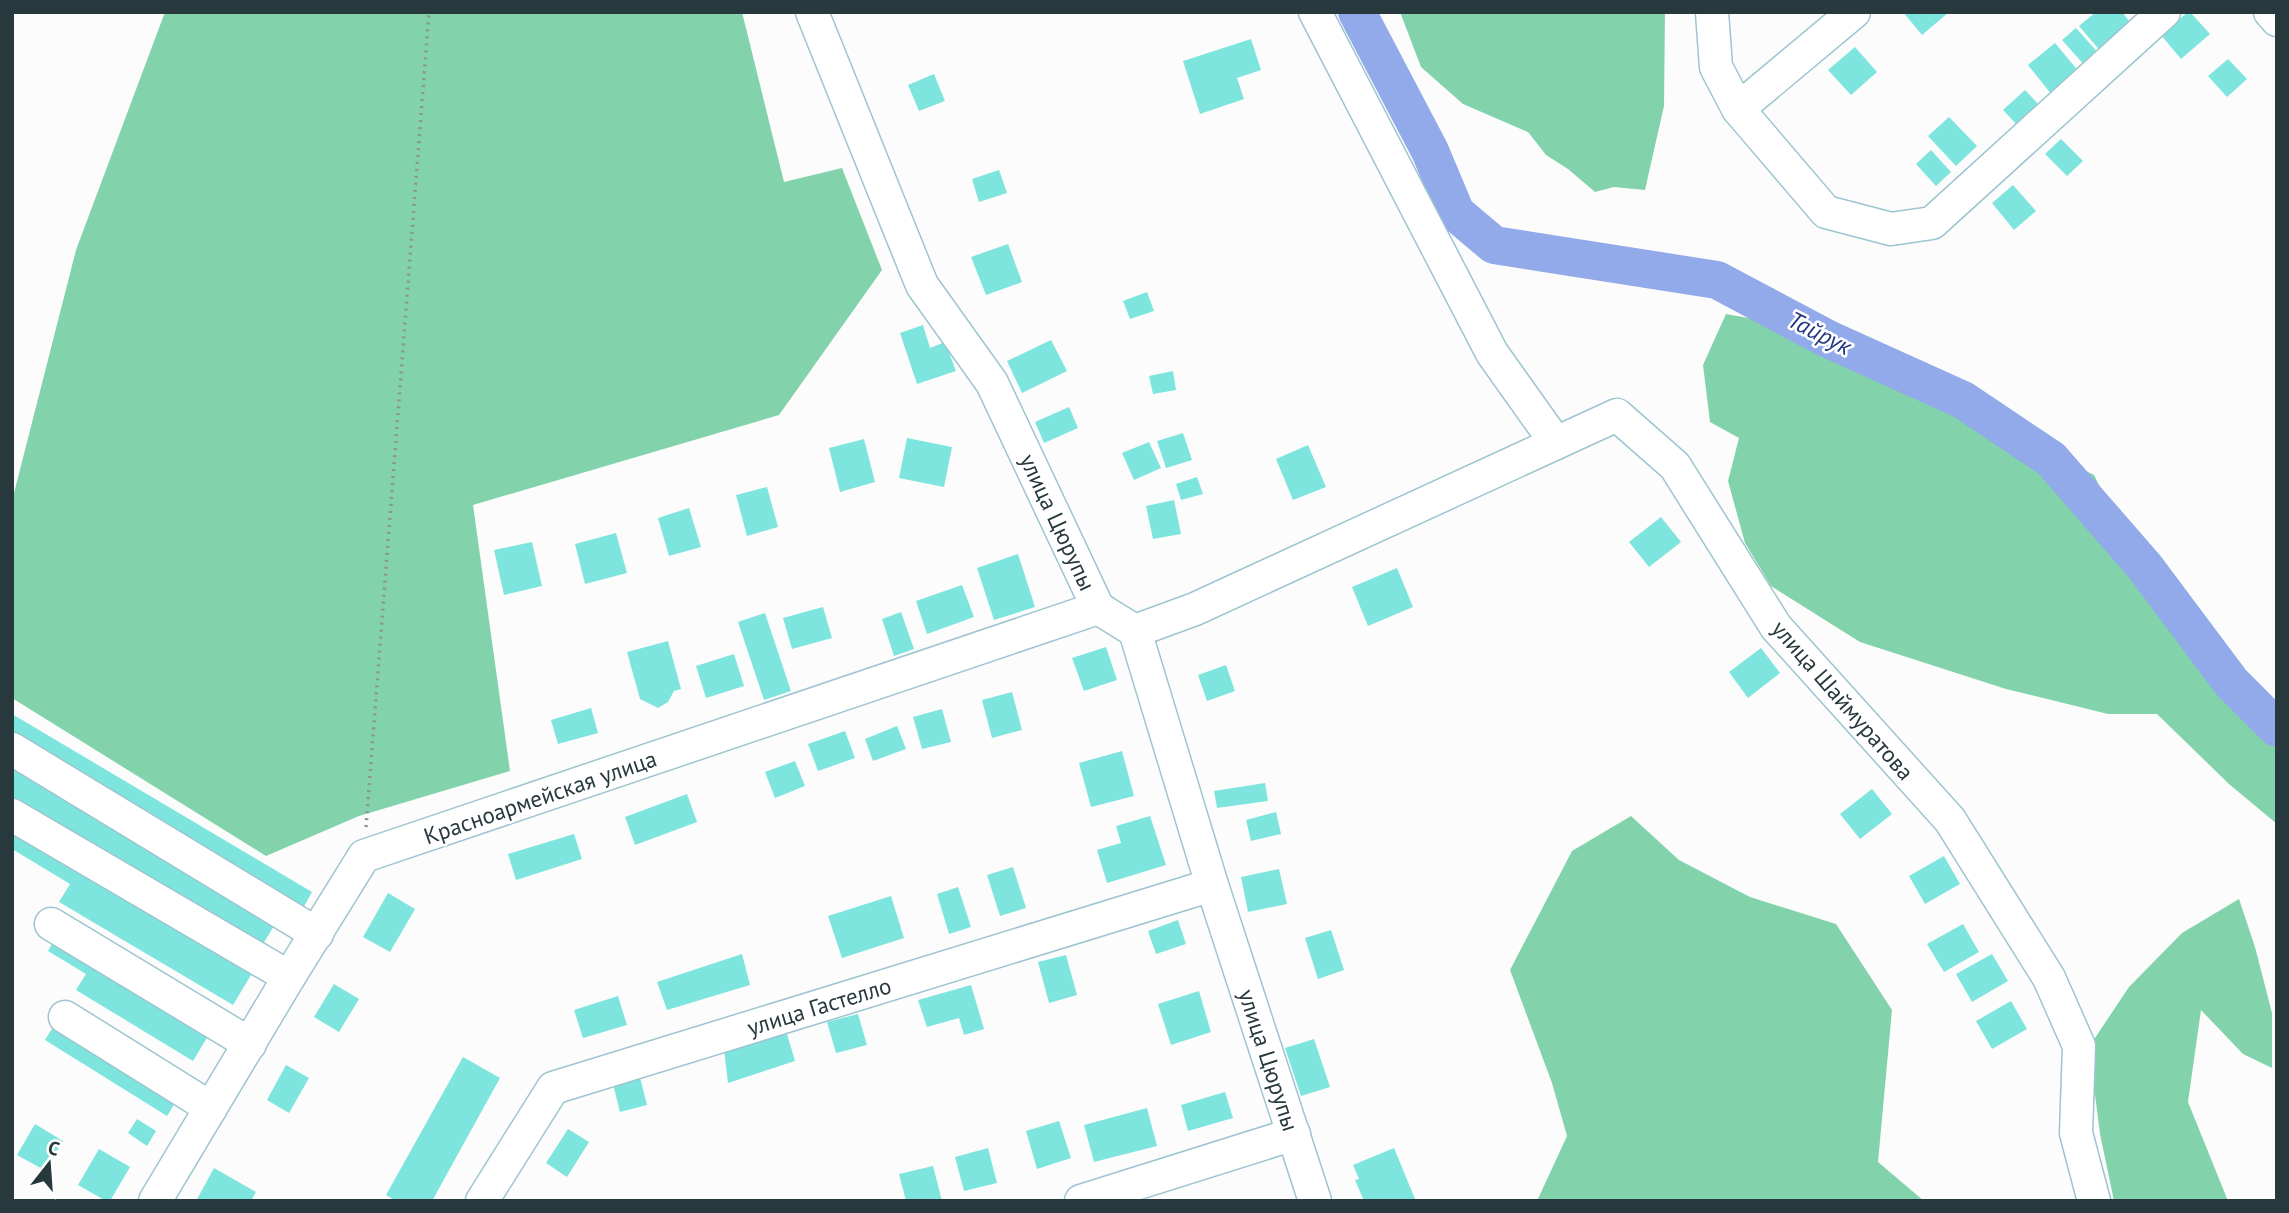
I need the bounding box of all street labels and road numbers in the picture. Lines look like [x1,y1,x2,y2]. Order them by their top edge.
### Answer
street label: улица Цюрупы [1014,449,1102,595]
street label: улица Шаймуратова [1766,614,1920,786]
street label: Красноармейская улица [420,744,660,850]
street label: улица Гастелло [743,970,895,1042]
street label: улица Цюрупы [1232,985,1306,1135]

